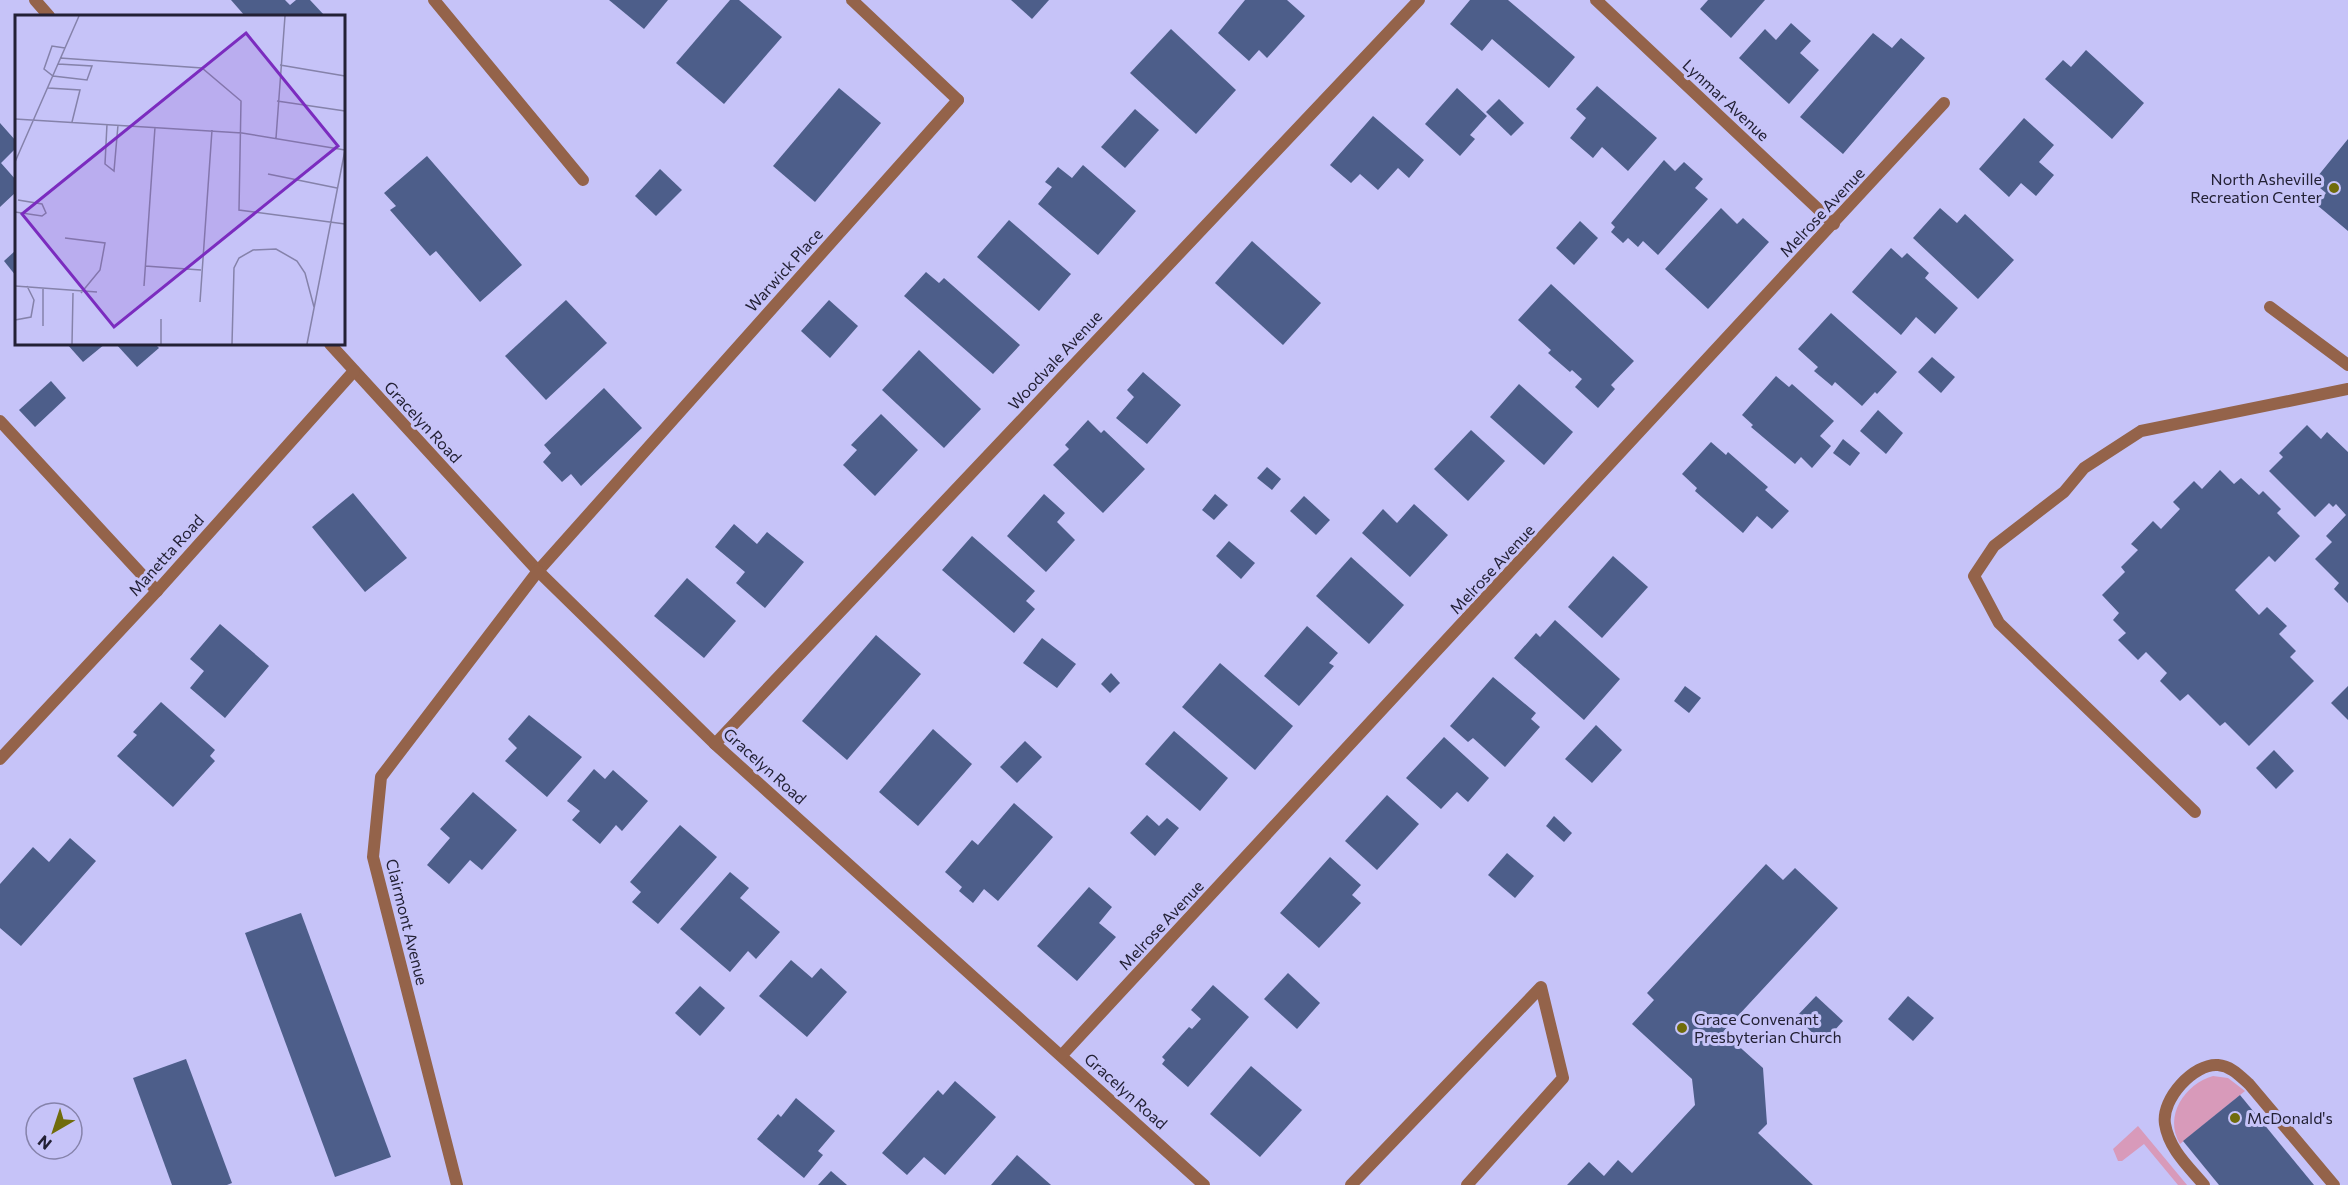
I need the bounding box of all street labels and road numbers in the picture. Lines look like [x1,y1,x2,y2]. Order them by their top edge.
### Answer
street label: Lynmar Avenue [1679,55,1774,145]
street label: Melrose Avenue [1775,163,1868,260]
street label: Warwick Place [741,224,826,315]
street label: Woodvale Avenue [1004,306,1106,413]
street label: Gracelyn Road [381,377,466,466]
street label: Manetta Road [124,510,207,599]
street label: Melrose Avenue [1445,520,1538,617]
street label: Gracelyn Road [720,724,811,808]
street label: Clairmont Avenue [383,857,432,987]
street label: Melrose Avenue [1114,876,1207,973]
street label: Gracelyn Road [1081,1049,1172,1133]

